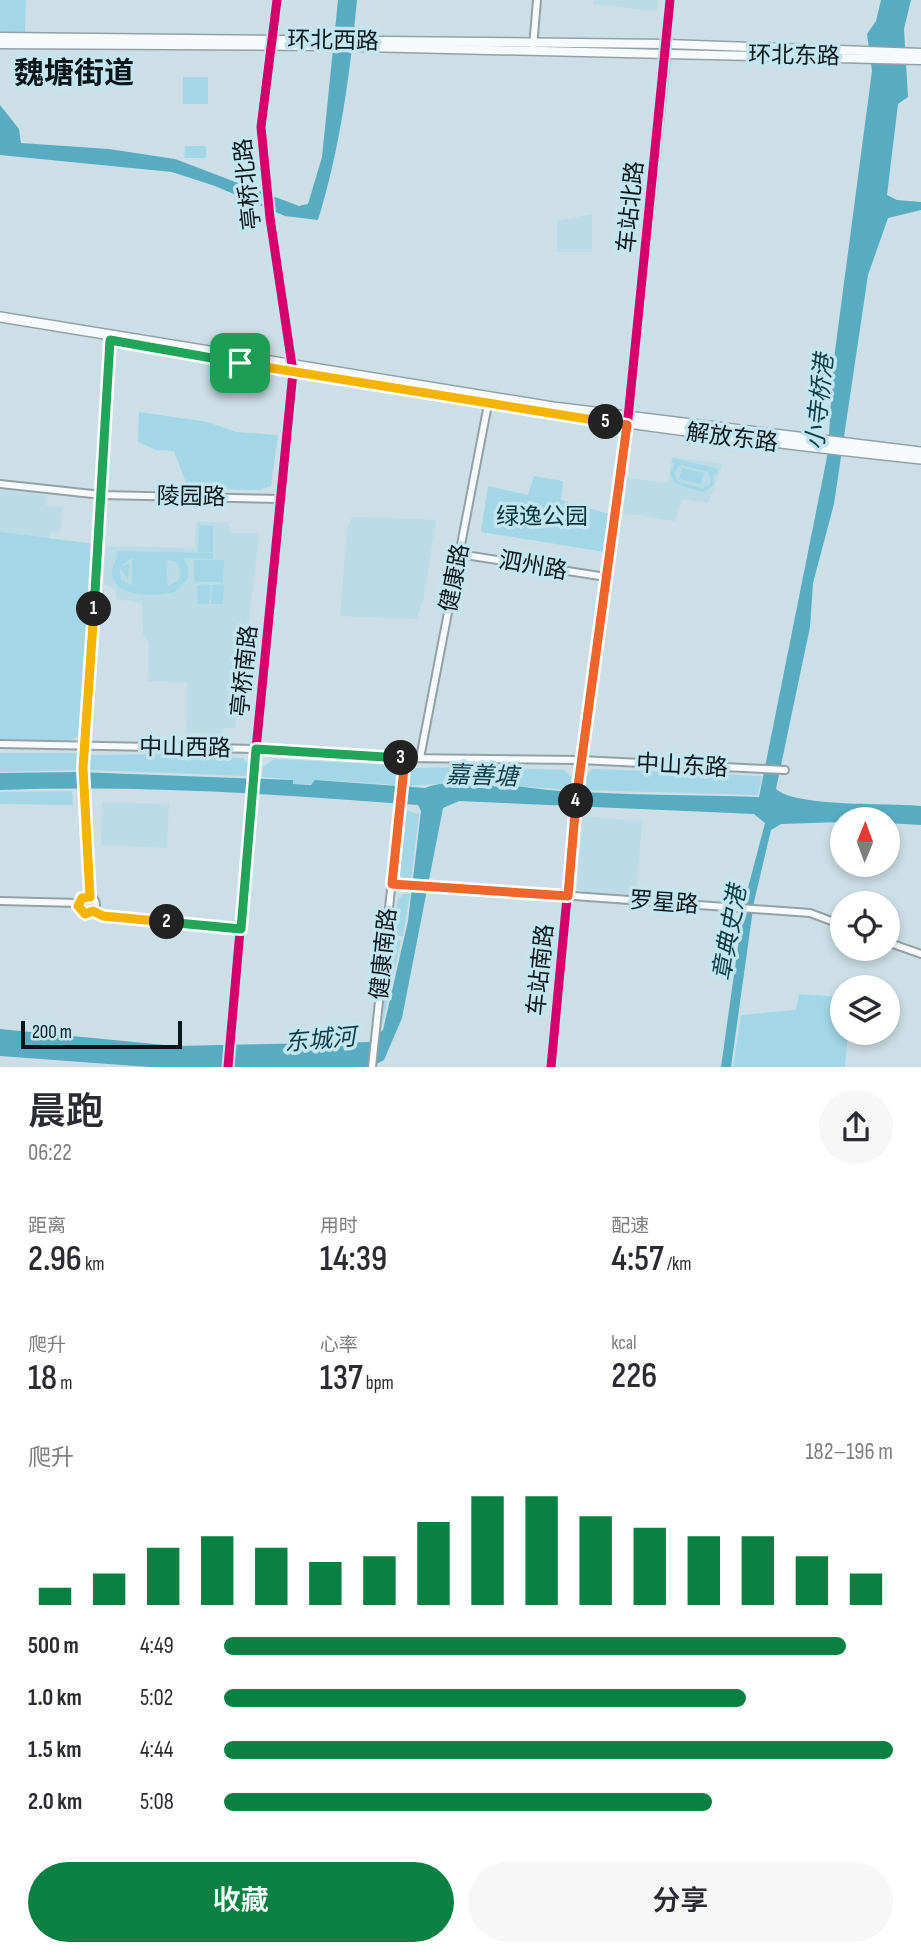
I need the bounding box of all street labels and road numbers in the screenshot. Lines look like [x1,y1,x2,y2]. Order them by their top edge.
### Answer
street label: 环北西路 [287,26,379,56]
street label: 环北东路 [748,41,840,71]
street label: 亭桥北路 [229,137,267,231]
street label: 车站北路 [612,160,650,254]
street label: 解放东路 [685,418,779,458]
street label: 陵园路 [156,482,226,512]
street label: 健康路 [435,541,475,615]
street label: 泗州路 [497,546,569,586]
street label: 亭桥南路 [226,624,264,718]
street label: 中山西路 [139,733,231,763]
street label: 中山东路 [635,750,729,782]
street label: 罗星路 [629,887,699,919]
street label: 健康南路 [365,907,403,1001]
street label: 车站南路 [522,923,560,1017]

